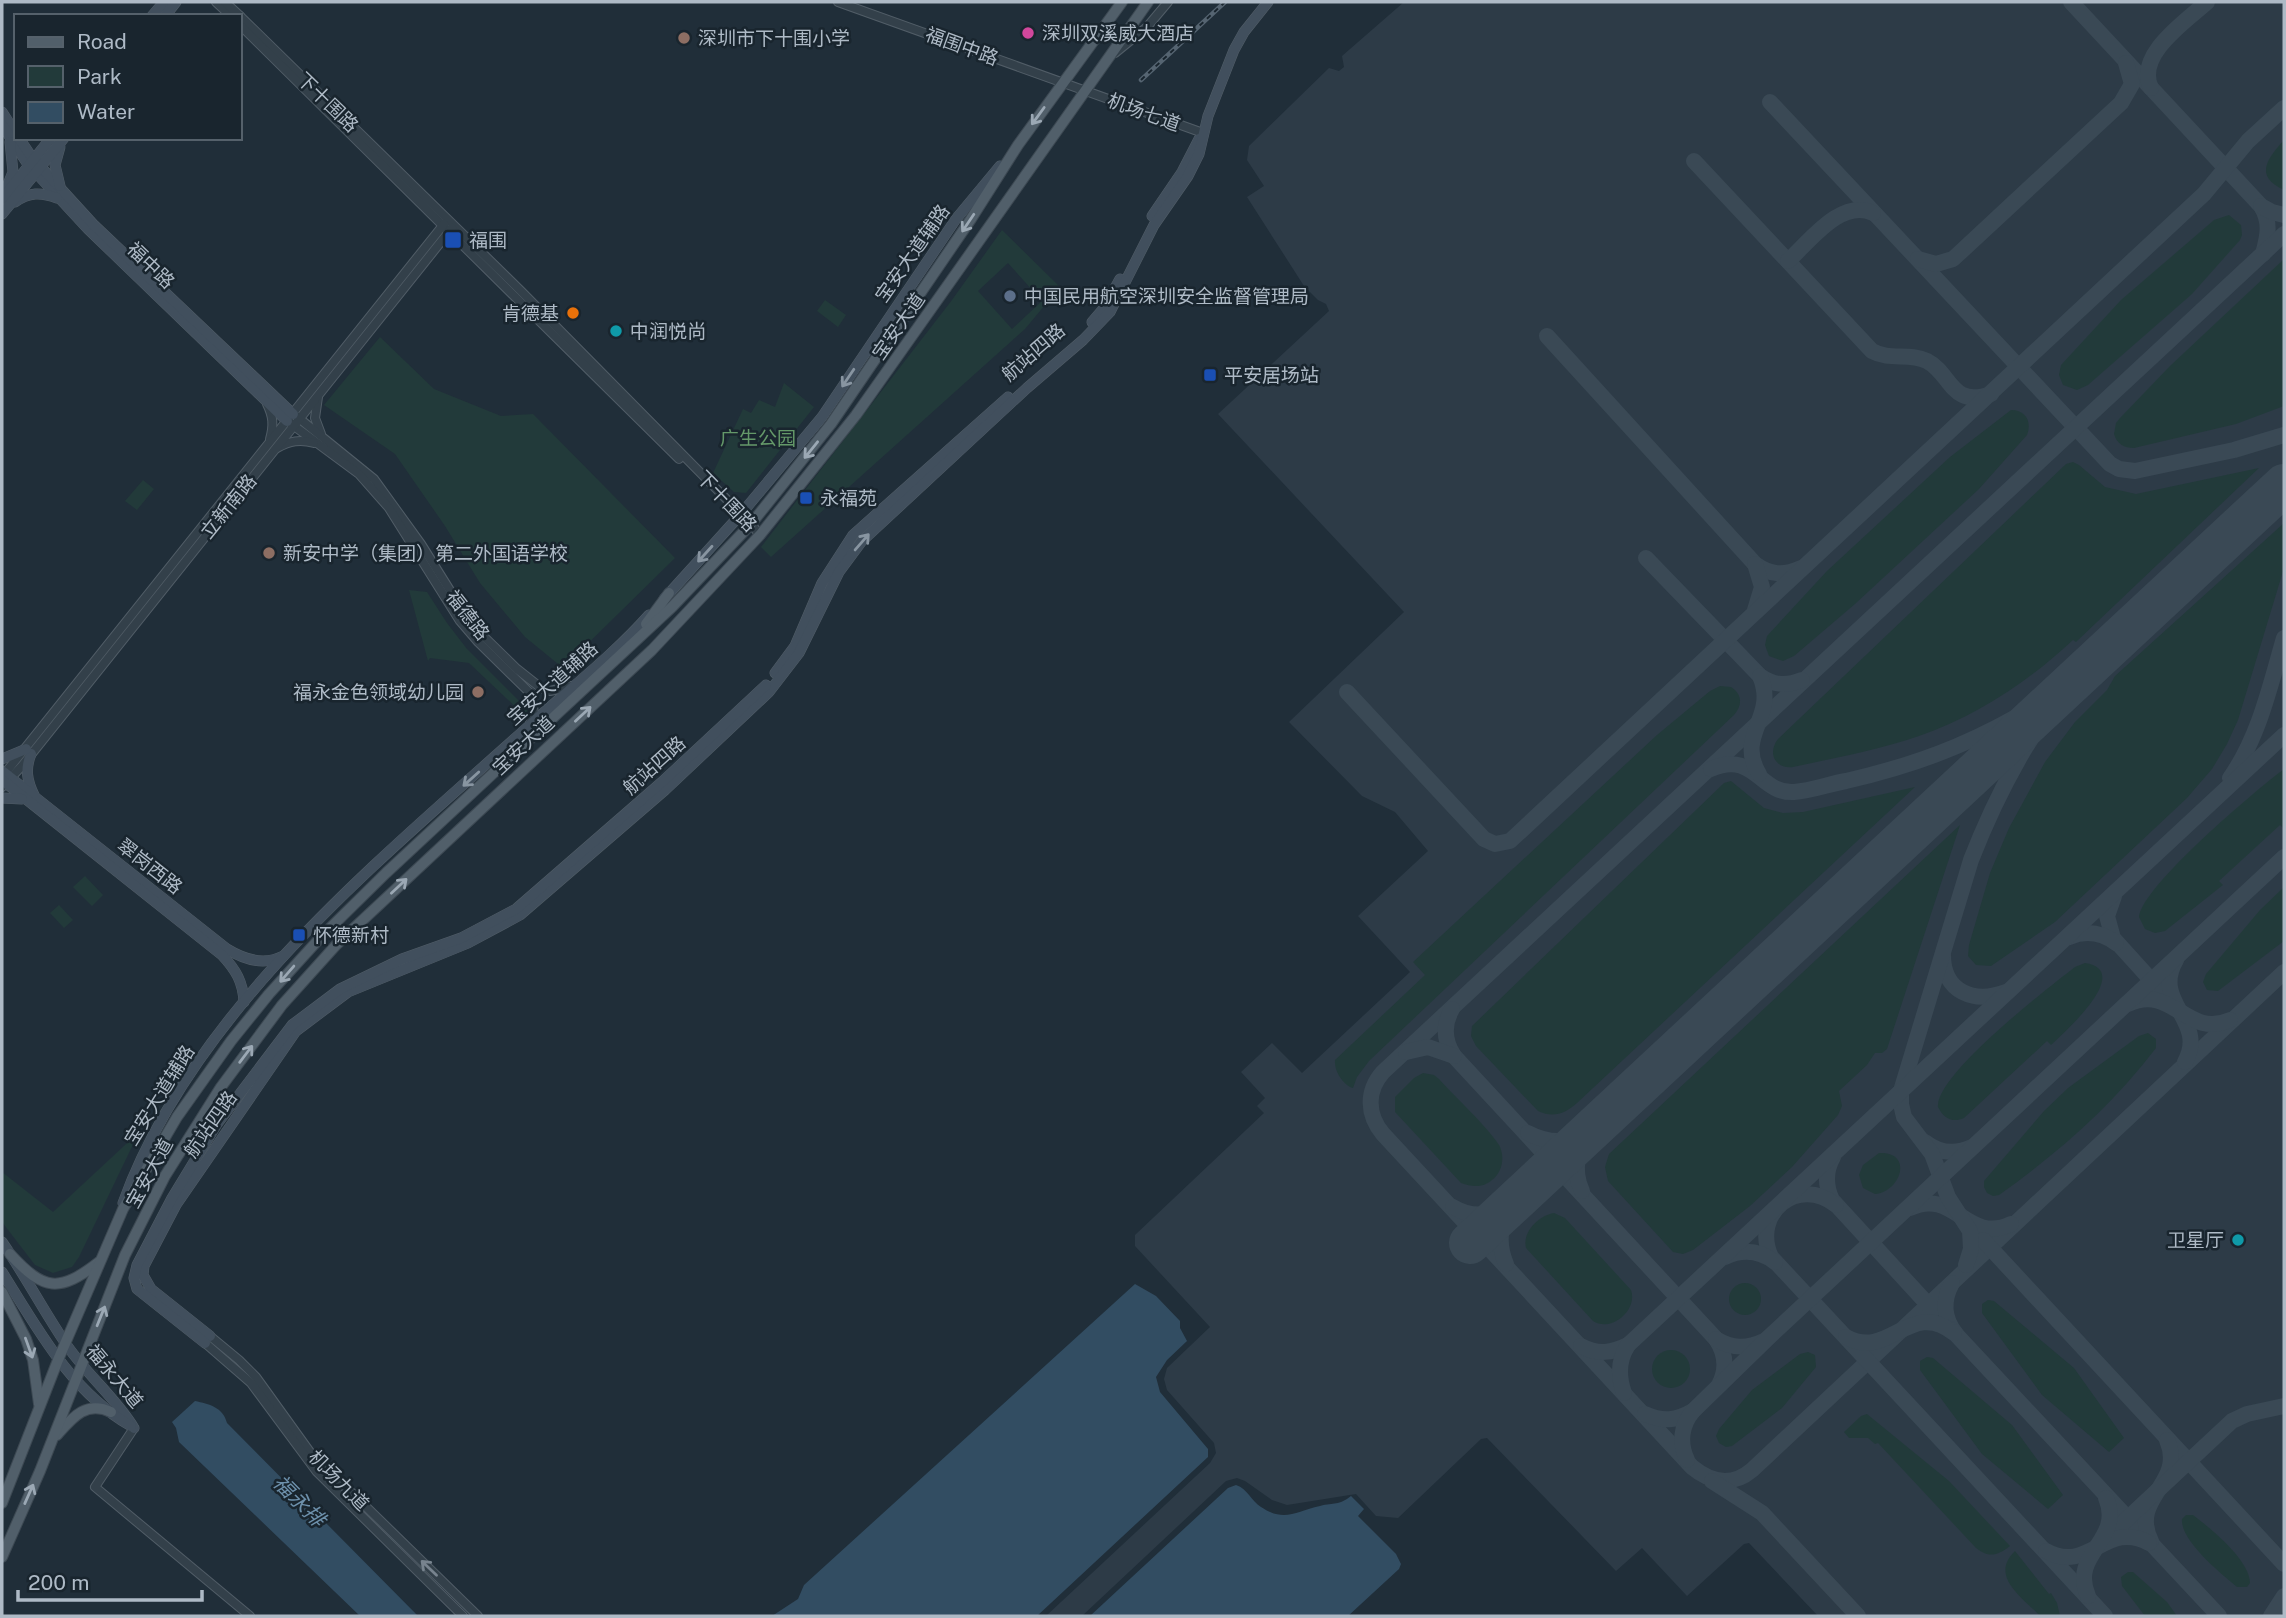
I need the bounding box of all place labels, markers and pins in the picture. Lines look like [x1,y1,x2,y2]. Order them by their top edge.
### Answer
place label: 深圳双溪威大酒店 [1042,22,1194,44]
marker: 深圳双溪威大酒店 [1020,25,1036,41]
place label: 深圳市下十围小学 [698,27,850,49]
marker: 深圳市下十围小学 [676,30,692,46]
place label: 福围 [469,229,507,251]
marker: 福围 [443,230,463,250]
place label: 中国民用航空深圳安全监督管理局 [1024,285,1309,307]
marker: 中国民用航空深圳安全监督管理局 [1002,288,1018,304]
place label: 肯德基 [502,302,559,324]
marker: 肯德基 [565,305,581,321]
place label: 中润悦尚 [630,320,706,342]
marker: 中润悦尚 [608,323,624,339]
place label: 平安居场站 [1224,364,1319,386]
marker: 平安居场站 [1202,367,1218,383]
place label: 永福苑 [820,487,877,509]
marker: 永福苑 [798,490,814,506]
place label: 新安中学（集团）第二外国语学校 [283,542,568,564]
marker: 新安中学（集团）第二外国语学校 [261,545,277,561]
place label: 福永金色领域幼儿园 [293,681,464,703]
marker: 福永金色领域幼儿园 [470,684,486,700]
place label: 怀德新村 [313,924,389,946]
marker: 怀德新村 [291,927,307,943]
place label: 卫星厅 [2167,1229,2224,1251]
marker: 卫星厅 [2230,1232,2246,1248]

